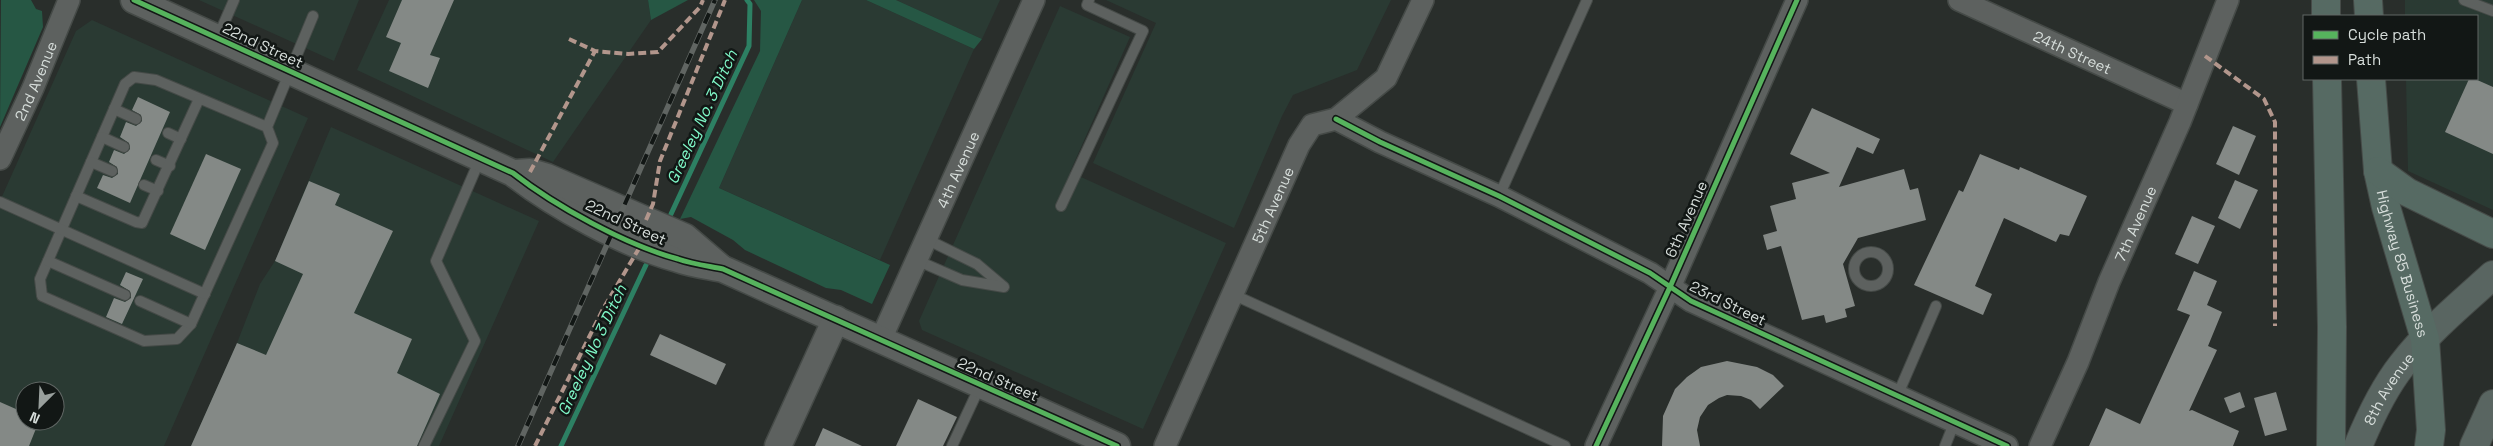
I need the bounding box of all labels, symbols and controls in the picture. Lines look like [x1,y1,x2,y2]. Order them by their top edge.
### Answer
legend [2303,15,2478,80]
street label: 22nd Street [220,18,306,72]
text: Cycle path [2348,25,2426,44]
street label: 24th Street [2031,26,2115,78]
street label: 2nd Avenue [10,38,61,123]
water label: Greeley No. 3 Ditch [662,46,743,187]
text: Path [2348,50,2381,69]
street label: 4th Avenue [932,128,983,211]
street label: 5th Avenue [1247,164,1298,246]
street label: 6th Avenue [1661,178,1711,260]
street label: 7th Avenue [2110,182,2160,264]
street label: Highway 85 Business [2373,188,2433,339]
street label: 22nd Street [583,195,669,249]
street label: 23rd Street [1687,276,1769,330]
water label: Greeley No 3 Ditch [552,280,632,419]
street label: 8th Avenue [2359,348,2418,428]
street label: 22nd Street [955,353,1042,405]
north arrow [15,381,65,431]
text: N [27,408,43,428]

